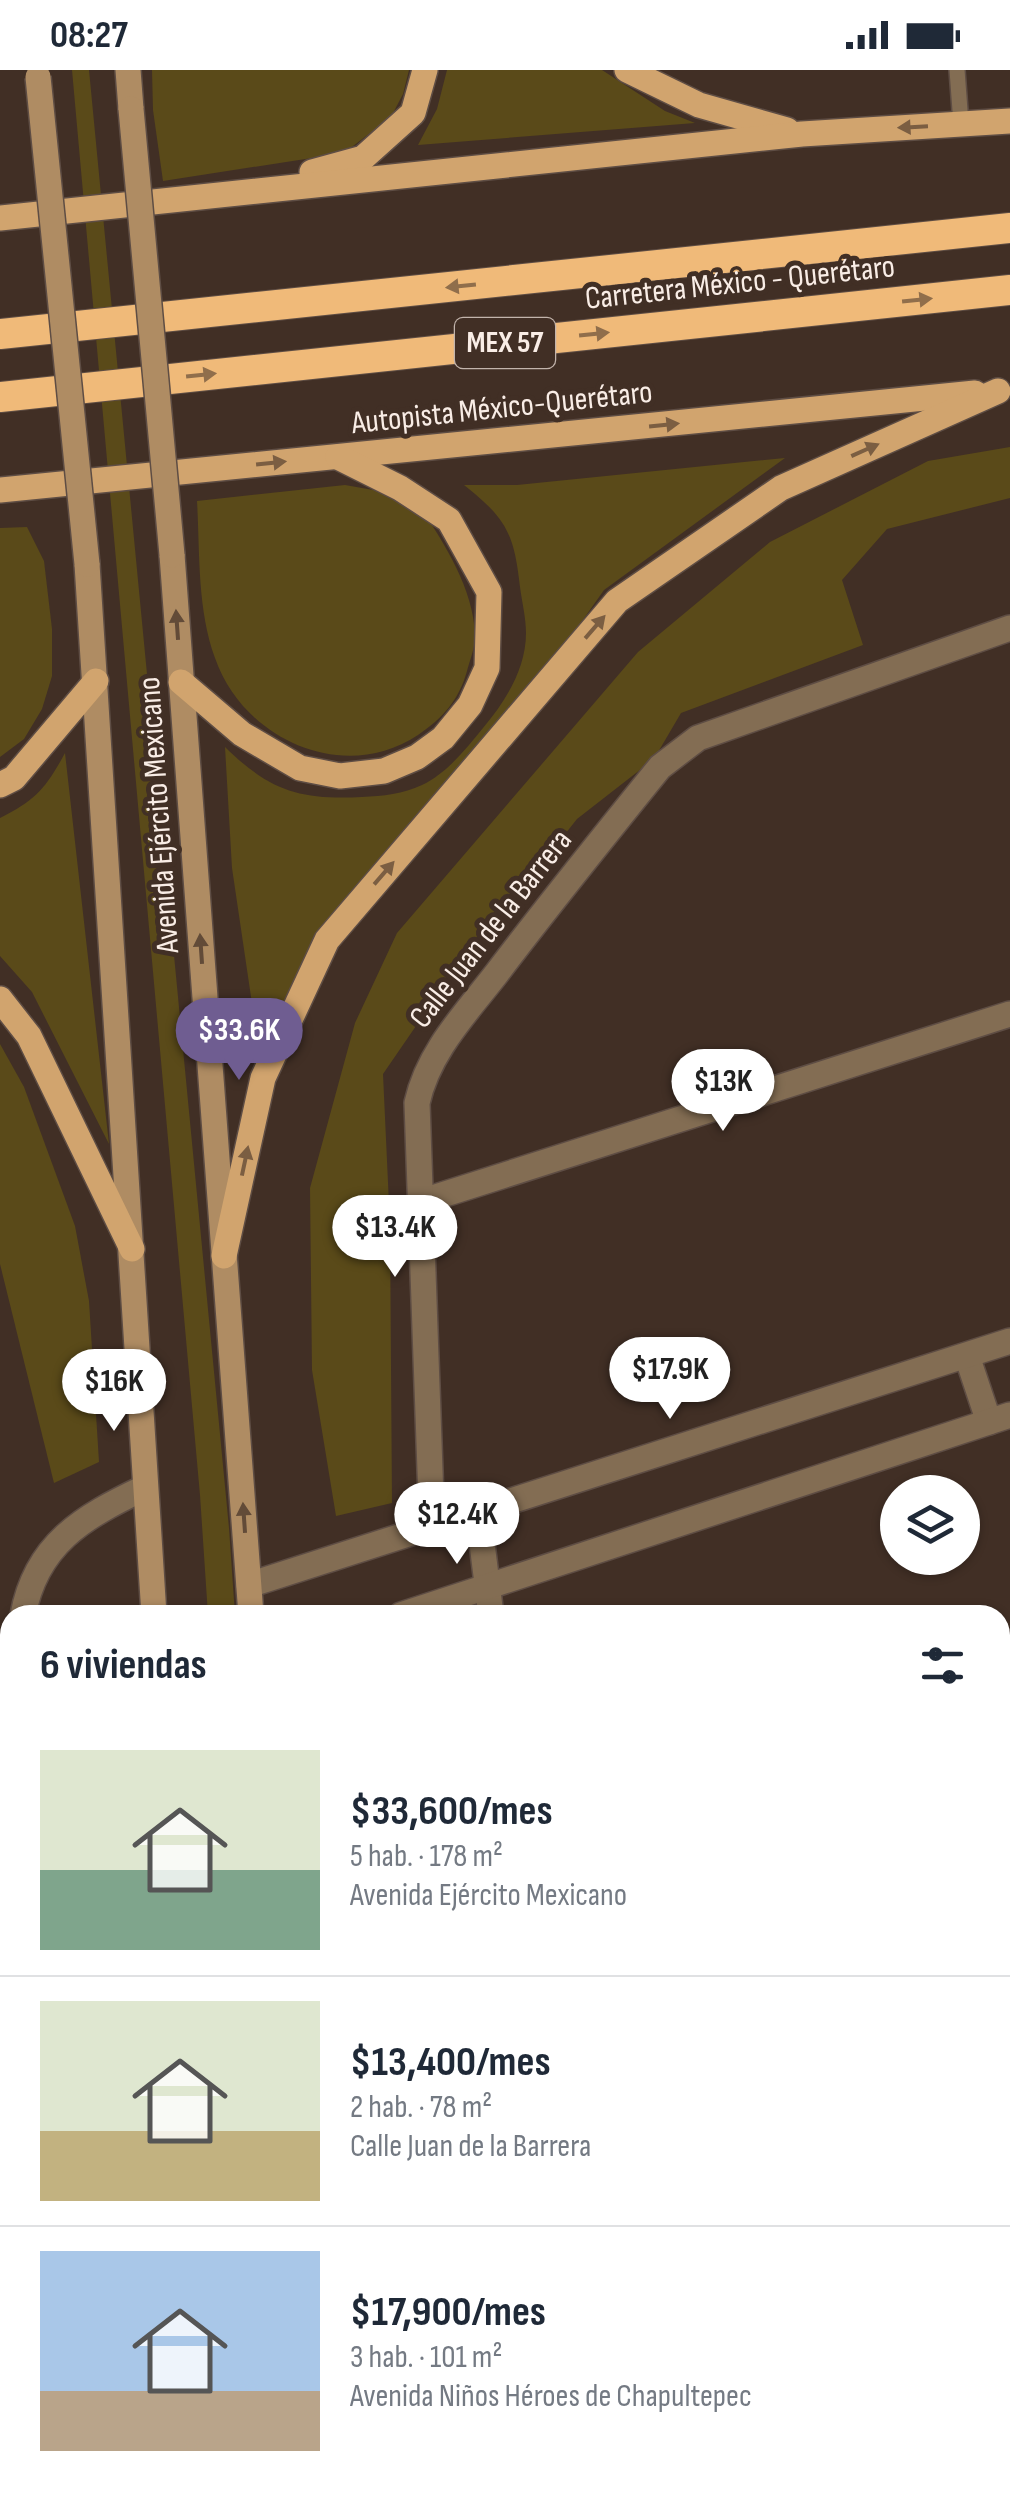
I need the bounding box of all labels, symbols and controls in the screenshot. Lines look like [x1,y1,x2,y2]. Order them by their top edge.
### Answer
text: 08:27 [50,13,128,58]
one-way arrow [896,119,928,135]
street label: Carretera México - Querétaro [583,247,897,319]
one-way arrow [444,278,476,294]
one-way arrow [902,291,934,307]
road number: MEX 57 [455,318,555,368]
one-way arrow [579,326,611,342]
one-way arrow [186,367,218,383]
street label: Autopista México-Querétaro [349,373,654,443]
one-way arrow [649,416,681,432]
one-way arrow [850,442,880,458]
one-way arrow [256,455,288,471]
one-way arrow [169,609,185,641]
one-way arrow [584,614,606,639]
street label: Avenida Ejército Mexicano [130,675,188,956]
street label: Calle Juan de la Barrera [401,822,581,1036]
one-way arrow [373,861,394,886]
one-way arrow [193,933,209,965]
pin: $33.6K [158,998,320,1083]
text: $33.6K [198,1011,280,1050]
pin: $13K [664,1049,782,1134]
text: $13K [693,1062,753,1101]
one-way arrow [237,1145,253,1176]
pin: $13.4K [314,1195,476,1280]
text: $13.4K [354,1208,436,1247]
pin: $17.9K [589,1337,751,1422]
pin: $16K [55,1349,173,1434]
text: $17.9K [631,1350,709,1389]
text: $16K [84,1362,144,1401]
map controls [880,1475,980,1575]
button: layers [880,1475,980,1575]
pin: $12.4K [376,1482,538,1567]
text: $12.4K [416,1495,498,1534]
one-way arrow [235,1501,251,1533]
icon: filters [915,1638,970,1693]
text: 6 viviendas [40,1640,207,1691]
text: $33,600/mes [350,1786,553,1837]
icon: home [120,1790,240,1910]
text: 5 hab. · 178 m² [350,1837,503,1876]
text: Avenida Ejército Mexicano [350,1876,627,1915]
text: $13,400/mes [350,2037,551,2088]
icon: home [120,2041,240,2161]
text: 2 hab. · 78 m² [350,2088,492,2127]
text: Calle Juan de la Barrera [350,2127,591,2166]
text: $17,900/mes [350,2287,546,2338]
icon: home [120,2291,240,2411]
text: 3 hab. · 101 m² [350,2338,502,2377]
text: Avenida Niños Héroes de Chapultepec [350,2377,752,2416]

